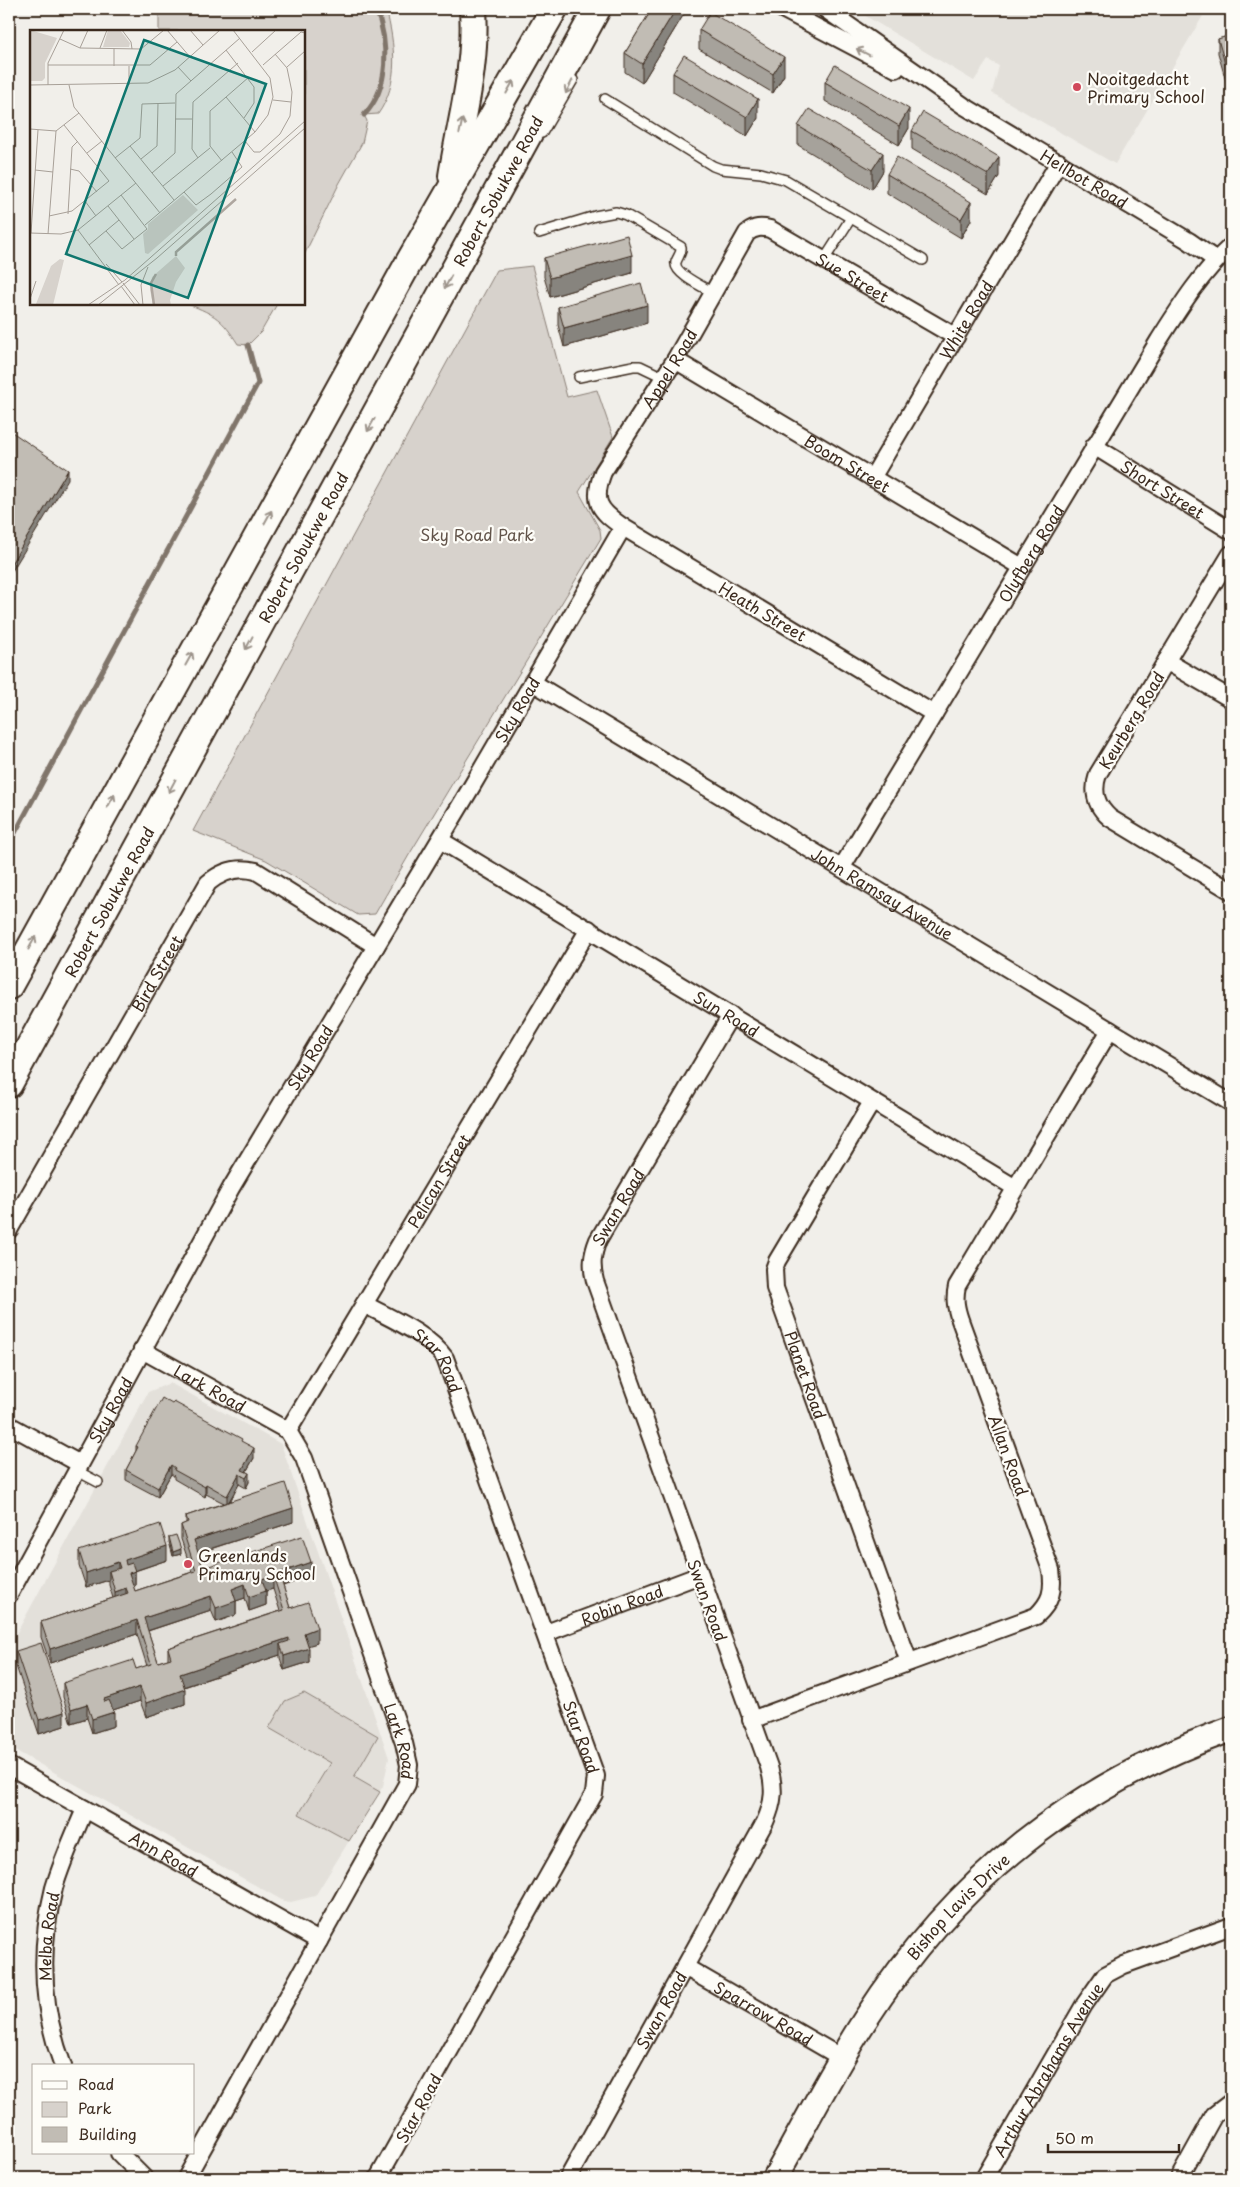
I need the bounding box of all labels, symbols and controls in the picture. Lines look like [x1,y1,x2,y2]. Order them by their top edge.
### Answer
inset map [30,30,305,305]
one-way arrow [856,47,871,57]
place label: Nooitgedacht Primary School [1087,66,1205,108]
one-way arrow [505,79,515,94]
one-way arrow [564,79,573,94]
marker: Nooitgedacht Primary School [1071,81,1083,93]
street label: Robert Sobukwe Road [447,111,548,270]
one-way arrow [457,118,466,134]
street label: Heilbot Road [1036,143,1133,214]
street label: Sue Street [812,246,894,308]
one-way arrow [443,274,452,289]
street label: White Road [933,276,998,364]
street label: Appel Road [635,324,702,413]
one-way arrow [366,417,375,432]
street label: Boom Street [800,428,896,498]
street label: Short Street [1116,454,1210,524]
street label: Robert Sobukwe Road [252,467,354,627]
street label: Olyfberg Road [992,500,1069,607]
one-way arrow [264,510,274,524]
park label: Sky Road Park [420,522,534,546]
street label: Heath Street [715,575,812,647]
one-way arrow [244,635,253,650]
one-way arrow [184,651,194,666]
street label: Keurberg Road [1092,667,1170,773]
street label: Sky Road [488,672,545,747]
one-way arrow [167,779,177,794]
one-way arrow [107,794,116,809]
street label: Robert Sobukwe Road [58,822,160,981]
street label: John Ramsay Avenue [807,841,958,945]
street label: Bird Street [125,930,188,1016]
one-way arrow [28,937,38,951]
street label: Sun Road [689,984,764,1042]
street label: Sky Road [280,1020,338,1095]
street label: Pelican Street [401,1129,476,1232]
street label: Swan Road [585,1164,650,1250]
street label: Star Road [408,1321,469,1396]
street label: Planet Road [779,1327,833,1422]
street label: Lark Road [170,1358,251,1418]
street label: Sky Road [82,1372,138,1447]
street label: Allan Road [983,1411,1035,1499]
place label: Greenlands Primary School [198,1543,316,1585]
street label: Swan Road [682,1556,734,1644]
marker: Greenlands Primary School [182,1558,194,1570]
street label: Robin Road [577,1578,666,1631]
street label: Star Road [558,1697,606,1777]
street label: Lark Road [379,1699,421,1781]
street label: Ann Road [125,1825,203,1882]
street label: Bishop Lavis Drive [900,1847,1014,1965]
street label: Melba Road [32,1889,65,1982]
street label: Swan Road [630,1967,692,2053]
street label: Sparrow Road [710,1974,818,2051]
street label: Arthur Abrahams Avenue [987,1977,1109,2161]
legend [32,2064,195,2154]
street label: Star Road [389,2069,447,2147]
text: Road [78,2072,114,2095]
text: Park [78,2096,112,2119]
text: Building [78,2122,137,2145]
scale bar [1048,2122,1179,2154]
text: 50 m [1055,2126,1094,2149]

